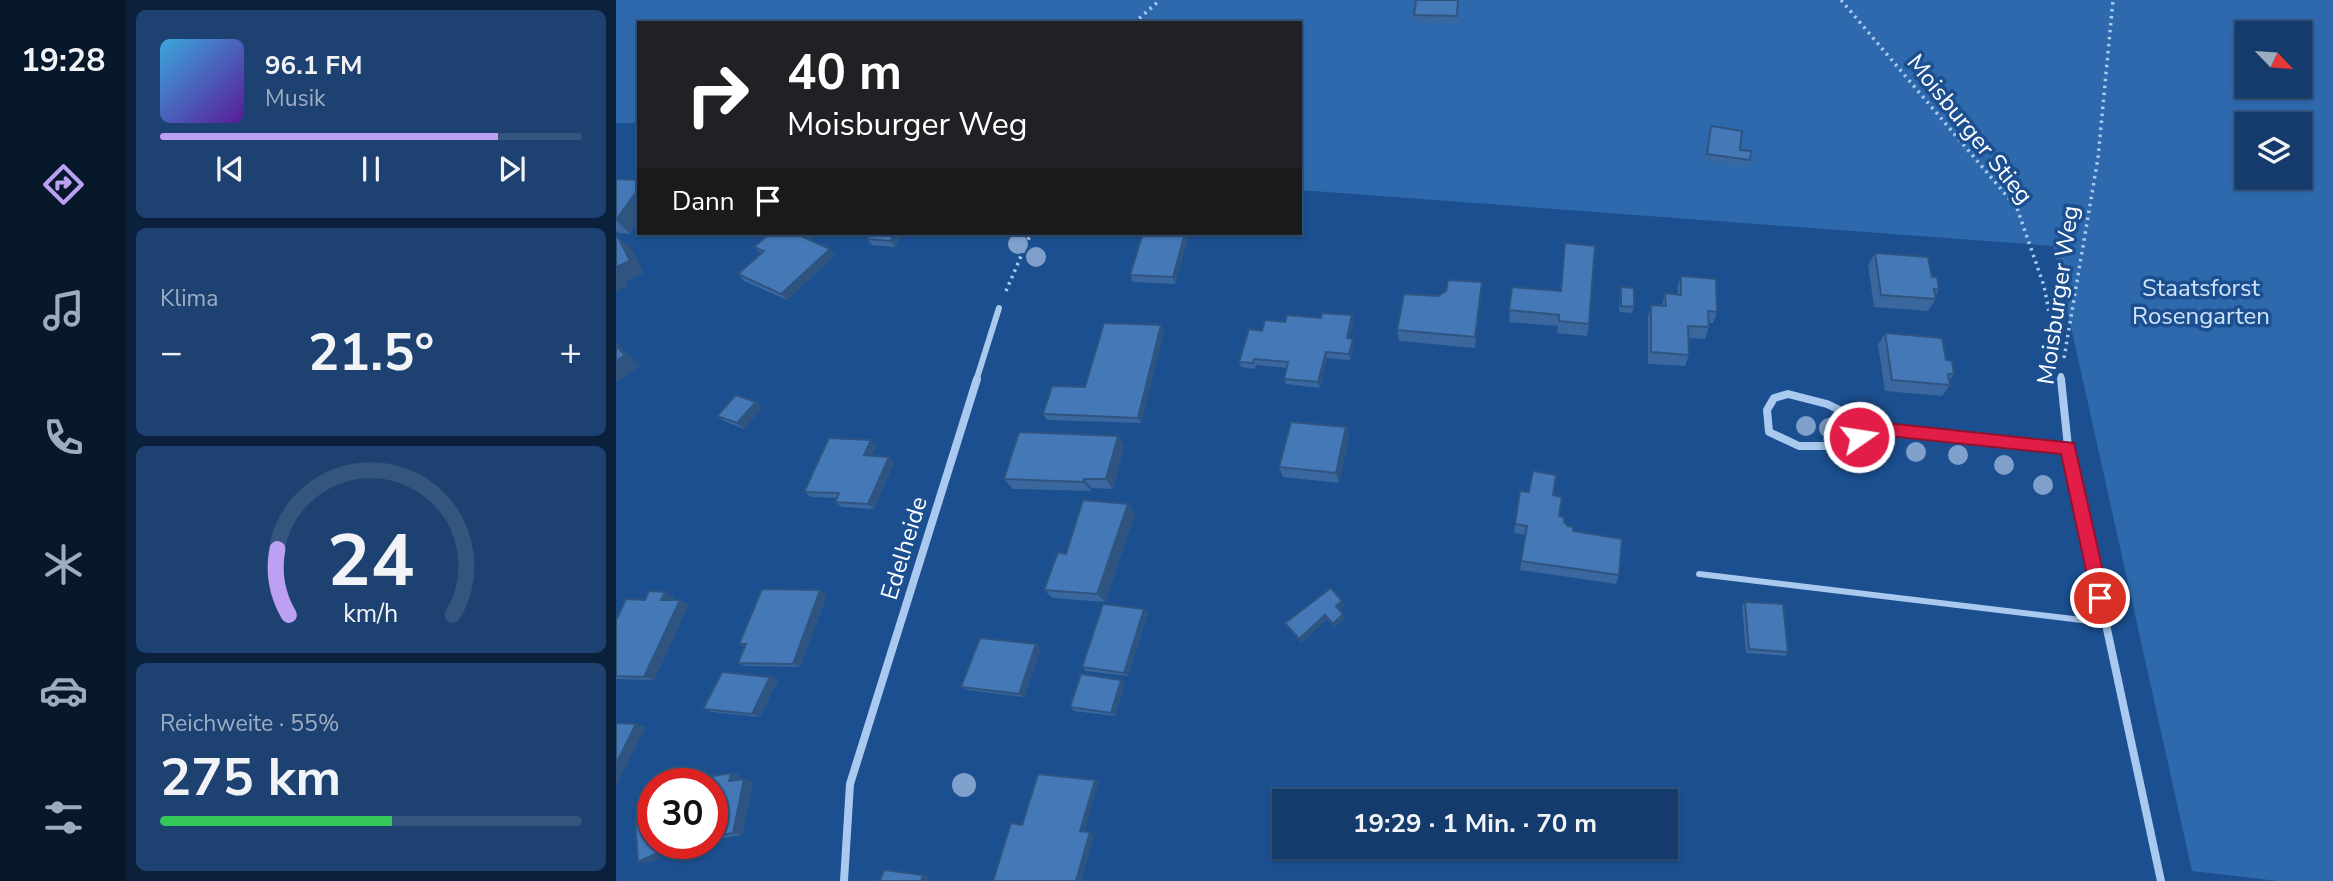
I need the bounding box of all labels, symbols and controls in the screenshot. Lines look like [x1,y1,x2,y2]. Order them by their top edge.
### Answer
north arrow [2235,21,2312,98]
map controls [2235,21,2312,189]
text: 19:28 [21,39,105,82]
text: 40 m [787,39,902,106]
street label: Moisburger Stieg [1900,47,2040,211]
text: 96.1 FM [265,48,362,83]
icon: right [672,49,763,140]
text: Musik [265,83,325,114]
text: Moisburger Weg [787,103,1027,146]
button: layers [2235,112,2312,189]
icon: previous [211,150,249,188]
icon: pause [352,150,390,188]
icon: next [493,150,531,188]
icon: directions [39,160,88,209]
icon: arrive [749,182,787,220]
text: Dann [672,184,735,219]
street label: Moisburger Weg [2030,203,2086,387]
park label: Staatsforst Rosengarten [2132,272,2270,332]
text: Klima [160,283,218,314]
icon: music [39,286,88,335]
text: 21.5° [308,317,434,388]
text: − [160,327,183,378]
text: + [559,327,582,378]
position arrow [1822,400,1896,474]
icon: phone [39,413,88,462]
street label: Edelheide [873,492,935,604]
text: 24 [327,512,415,612]
icon: climate [39,540,88,589]
pin [2070,568,2130,628]
icon: arrive [2081,579,2119,617]
text: km/h [343,597,399,631]
icon: car [39,666,88,715]
text: Reichweite · 55% [160,708,339,739]
text: 275 km [160,742,341,813]
speed limit sign: 30 [637,768,728,859]
icon: filters [39,793,88,842]
text: 19:29 · 1 Min. · 70 m [1353,806,1597,841]

